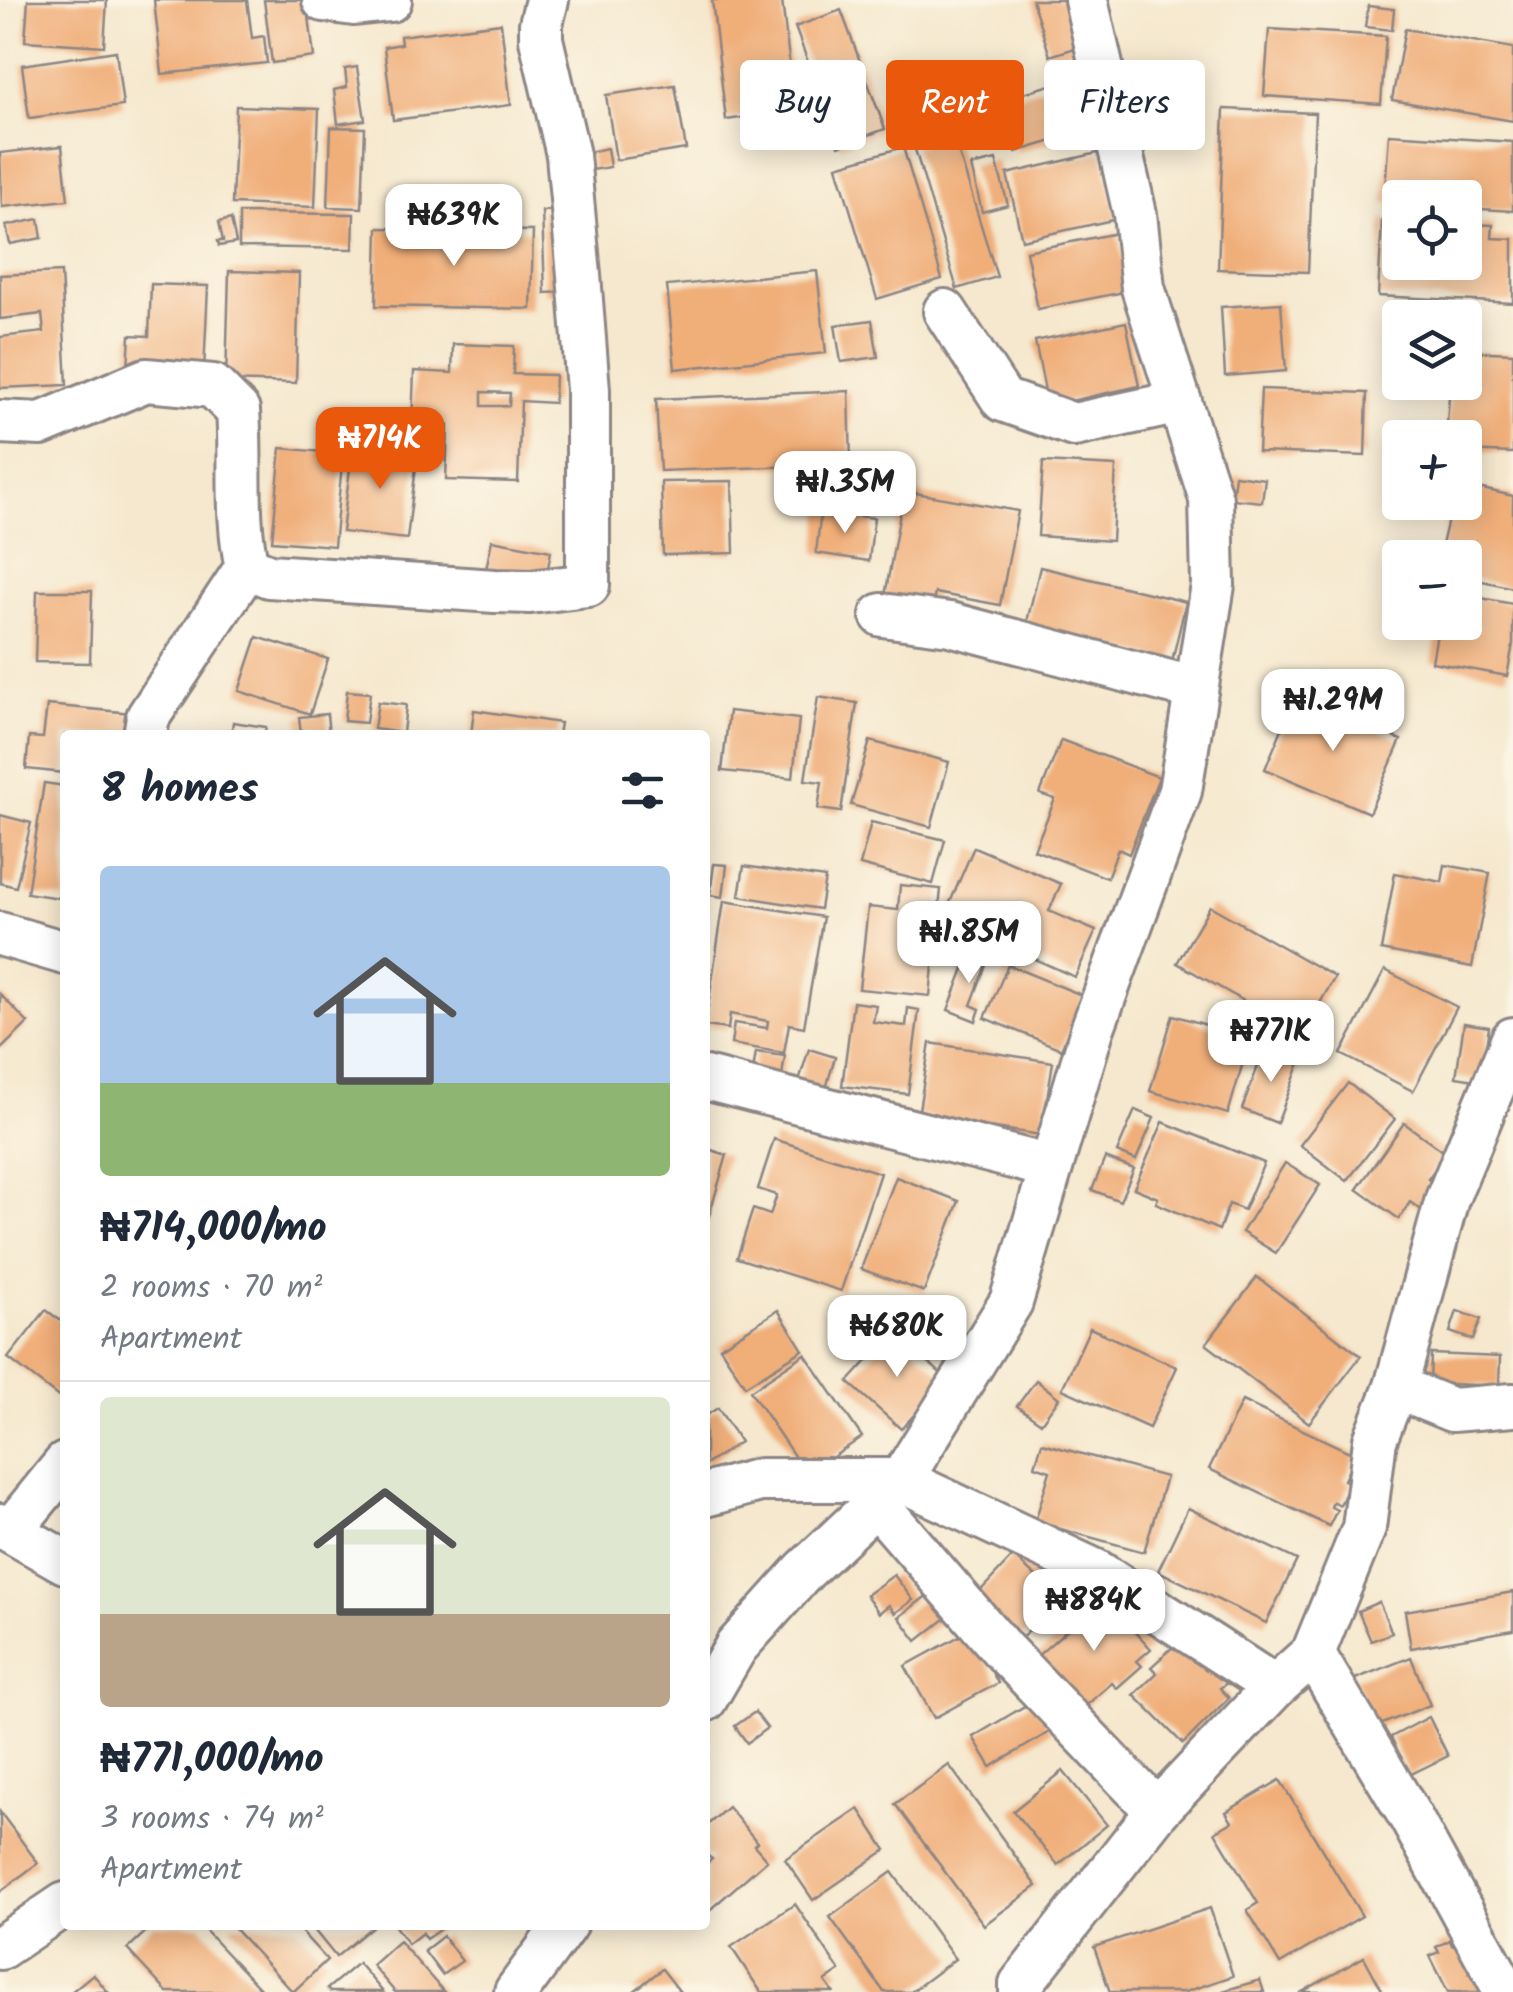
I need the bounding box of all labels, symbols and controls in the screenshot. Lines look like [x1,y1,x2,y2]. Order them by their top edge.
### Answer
chip: Buy [740,60,866,150]
chip: Rent [886,60,1024,150]
chip: Filters [1044,60,1205,150]
map controls [1382,180,1482,640]
button: locate [1382,180,1482,280]
pin: ₦639K [384,184,524,269]
text: ₦639K [407,191,501,242]
button: layers [1382,300,1482,400]
pin: ₦714K [310,407,450,492]
text: ₦714K [338,414,422,465]
button: + [1382,420,1482,520]
pin: ₦1.35M [764,451,926,536]
text: ₦1.35M [796,458,894,509]
button: − [1382,540,1482,640]
pin: ₦1.29M [1252,669,1414,754]
text: ₦1.29M [1283,676,1383,727]
text: 8 homes [100,757,258,824]
icon: filters [615,763,670,818]
pin: ₦1.85M [888,901,1050,986]
text: ₦1.85M [919,908,1019,959]
icon: home [295,931,475,1111]
pin: ₦771K [1201,1000,1341,1085]
text: ₦771K [1230,1007,1312,1058]
text: ₦714,000/mo [100,1196,327,1263]
text: 2 rooms · 70 m² [100,1263,322,1314]
pin: ₦680K [827,1295,967,1380]
text: ₦680K [849,1302,945,1353]
text: Apartment [100,1314,242,1365]
icon: home [295,1462,475,1642]
pin: ₦884K [1024,1569,1164,1654]
text: ₦884K [1045,1576,1143,1627]
text: ₦771,000/mo [100,1727,324,1794]
text: 3 rooms · 74 m² [100,1794,324,1845]
text: Apartment [100,1845,242,1896]

